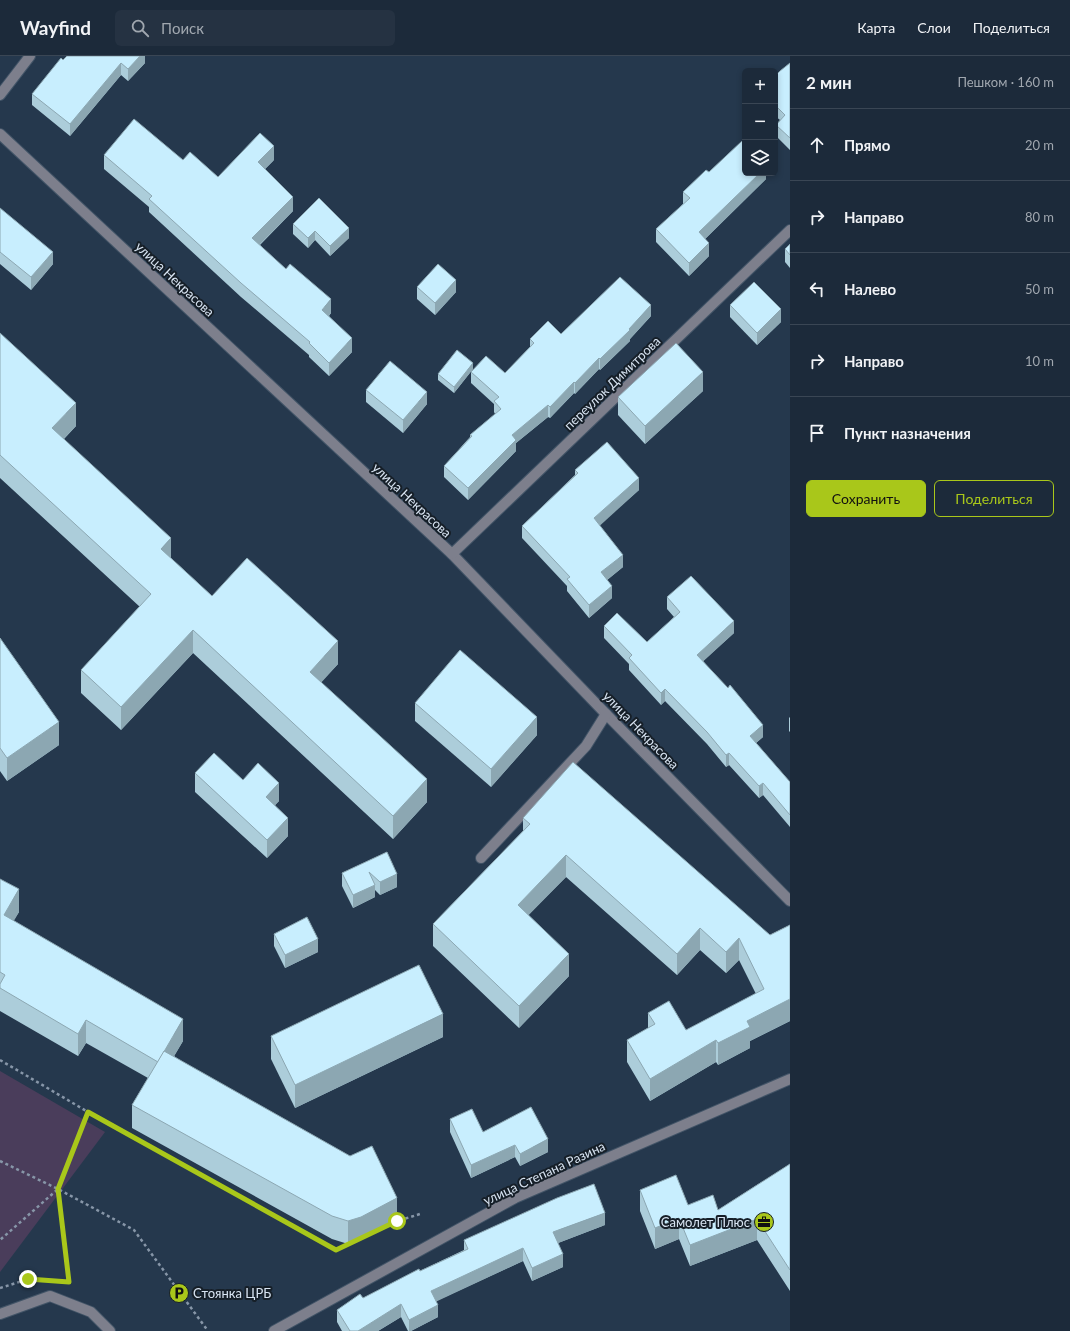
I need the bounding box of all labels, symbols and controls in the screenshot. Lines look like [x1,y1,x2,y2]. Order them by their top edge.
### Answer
search box [115,10,395,46]
text: Wayfind [20,16,91,39]
icon: search [129,17,151,39]
text: Поиск [161,19,204,37]
text: Карта [857,19,895,36]
text: Слои [917,19,951,36]
text: Поделиться [973,19,1050,36]
map controls [742,68,778,176]
button: + [742,68,778,104]
text: 2 мин [806,72,852,93]
text: Пешком · 160 m [957,74,1054,90]
button: − [742,104,778,140]
icon: ahead [806,134,828,156]
text: Прямо [844,136,890,154]
text: 20 m [1025,137,1054,153]
button: layers [742,140,778,176]
icon: right [806,206,828,228]
text: Направо [844,208,904,226]
text: 80 m [1025,209,1054,225]
street label: улица Некрасова [132,238,218,320]
icon: left [806,278,828,300]
text: Налево [844,280,896,298]
text: 50 m [1025,281,1054,297]
street label: переулок Димитрова [561,333,663,433]
icon: right [806,350,828,372]
text: Направо [844,352,904,370]
text: 10 m [1025,353,1054,369]
icon: arrive [806,422,828,444]
text: Пункт назначения [844,424,971,442]
street label: улица Некрасова [369,459,455,541]
button: Сохранить [806,480,926,517]
button: Поделиться [934,480,1054,517]
street label: улица Некрасова [600,688,682,772]
street label: улица Степана Разина [481,1138,607,1208]
office icon: Самолет Плюс [753,1211,775,1233]
route start [388,1212,406,1230]
place label: Самолет Плюс [661,1214,750,1230]
route end [19,1270,37,1288]
parking icon: Стоянка ЦРБ [168,1282,190,1304]
place label: Стоянка ЦРБ [193,1285,271,1301]

